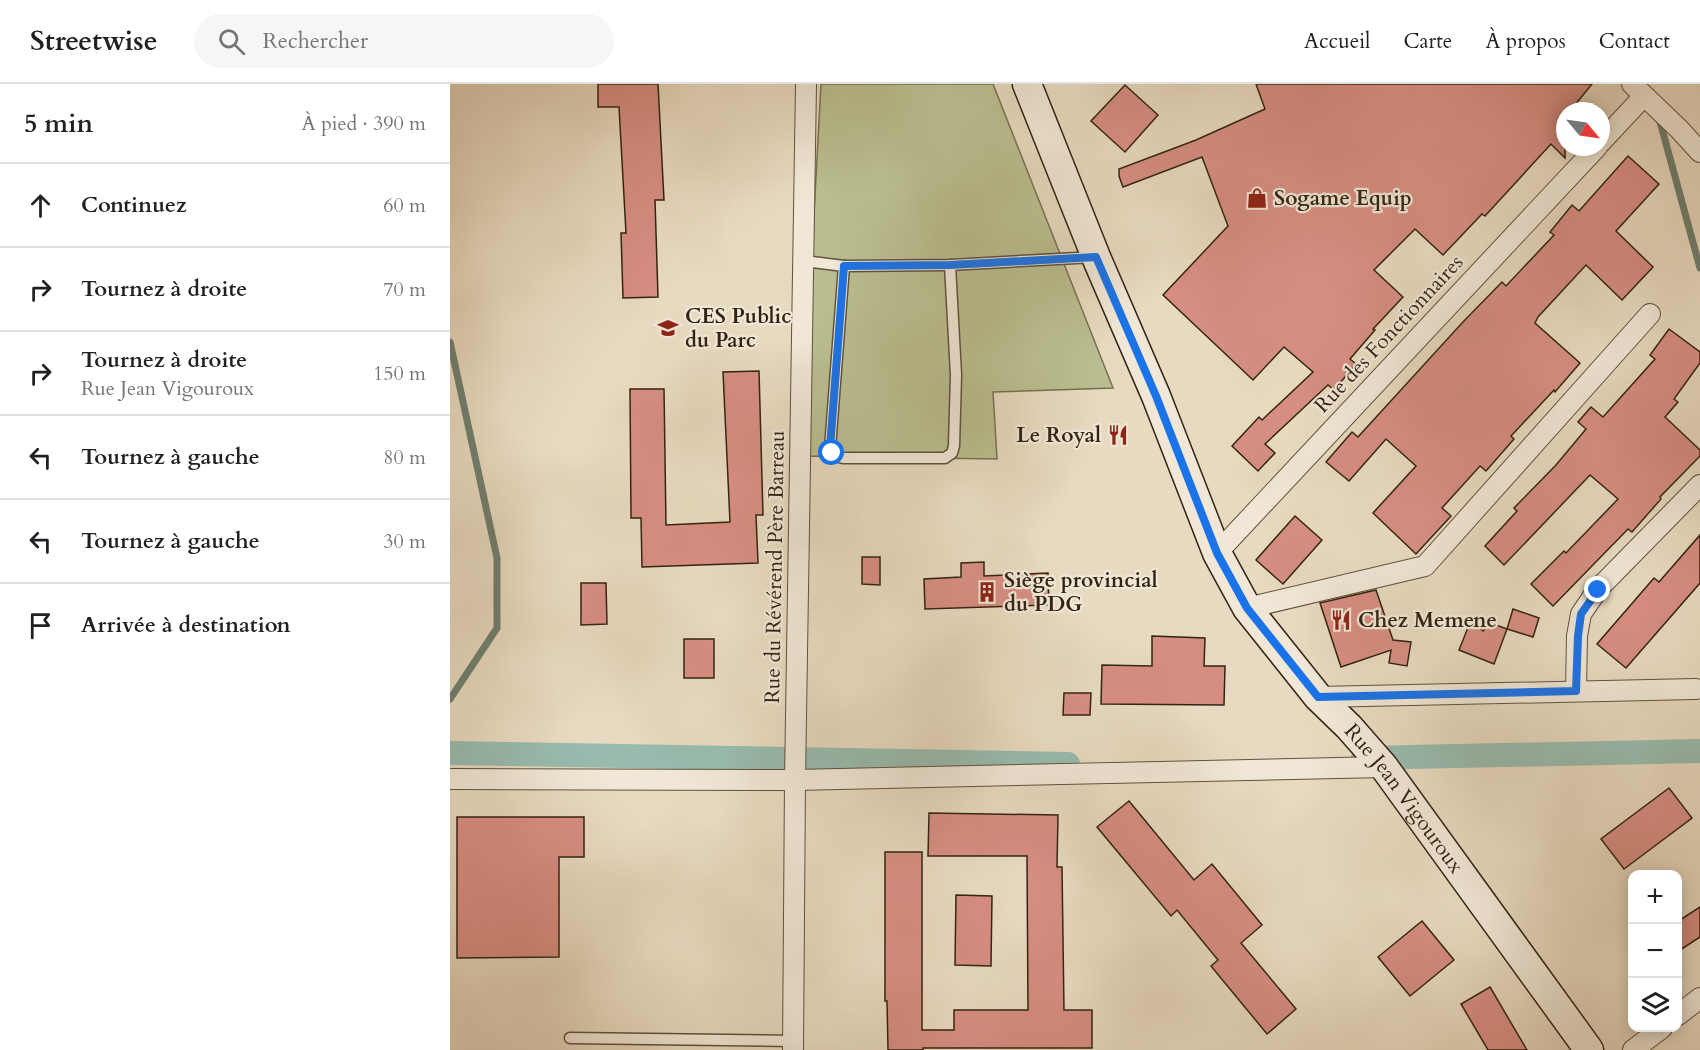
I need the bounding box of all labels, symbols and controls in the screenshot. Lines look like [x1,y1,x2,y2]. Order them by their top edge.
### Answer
search box [194,14,614,68]
text: Streetwise [30,22,158,60]
icon: search [215,25,248,58]
text: Rechercher [263,26,368,56]
text: Accueil [1304,27,1370,56]
text: Carte [1403,27,1452,56]
text: À propos [1485,27,1566,56]
text: Contact [1599,27,1670,56]
north arrow [1556,102,1610,156]
text: 5 min [24,106,93,141]
text: À pied · 390 m [302,110,426,137]
place label: Sogame Equip [1274,184,1412,213]
shop icon: Sogame Equip [1245,186,1269,210]
icon: ahead [24,189,57,222]
text: Continuez [81,190,187,220]
text: 60 m [383,192,426,219]
street label: Rue des Fonctionnaires [1308,249,1470,419]
icon: right [24,273,57,306]
text: Tournez à droite [81,274,247,304]
text: 70 m [383,276,426,303]
place label: CES Public du Parc [685,302,791,355]
school or university icon: CES Public du Parc [656,316,680,340]
text: Tournez à droite [81,345,247,375]
icon: right [24,357,57,390]
text: 150 m [373,360,426,387]
text: Rue Jean Vigouroux [81,375,254,402]
place label: Le Royal [1016,421,1101,450]
restaurant icon: Le Royal [1106,423,1130,447]
street label: Rue du Révérend Père Barreau [758,430,792,704]
route start [818,439,844,465]
icon: left [24,441,57,474]
text: Tournez à gauche [81,442,260,472]
text: 80 m [383,444,426,471]
icon: left [24,525,57,558]
text: Tournez à gauche [81,526,260,556]
text: 30 m [383,528,426,555]
place label: Siège provincial du PDG [1004,566,1158,619]
route end [1584,576,1610,602]
building icon: Siège provincial du PDG [975,580,999,604]
place label: Chez Memene [1358,606,1497,635]
restaurant icon: Chez Memene [1329,608,1353,632]
icon: arrive [24,609,57,642]
text: Arrivée à destination [81,610,291,640]
street label: Rue Jean Vigouroux [1338,717,1471,880]
map controls [1628,870,1682,1032]
button: + [1628,870,1682,924]
button: − [1628,924,1682,978]
button: layers [1628,978,1682,1032]

